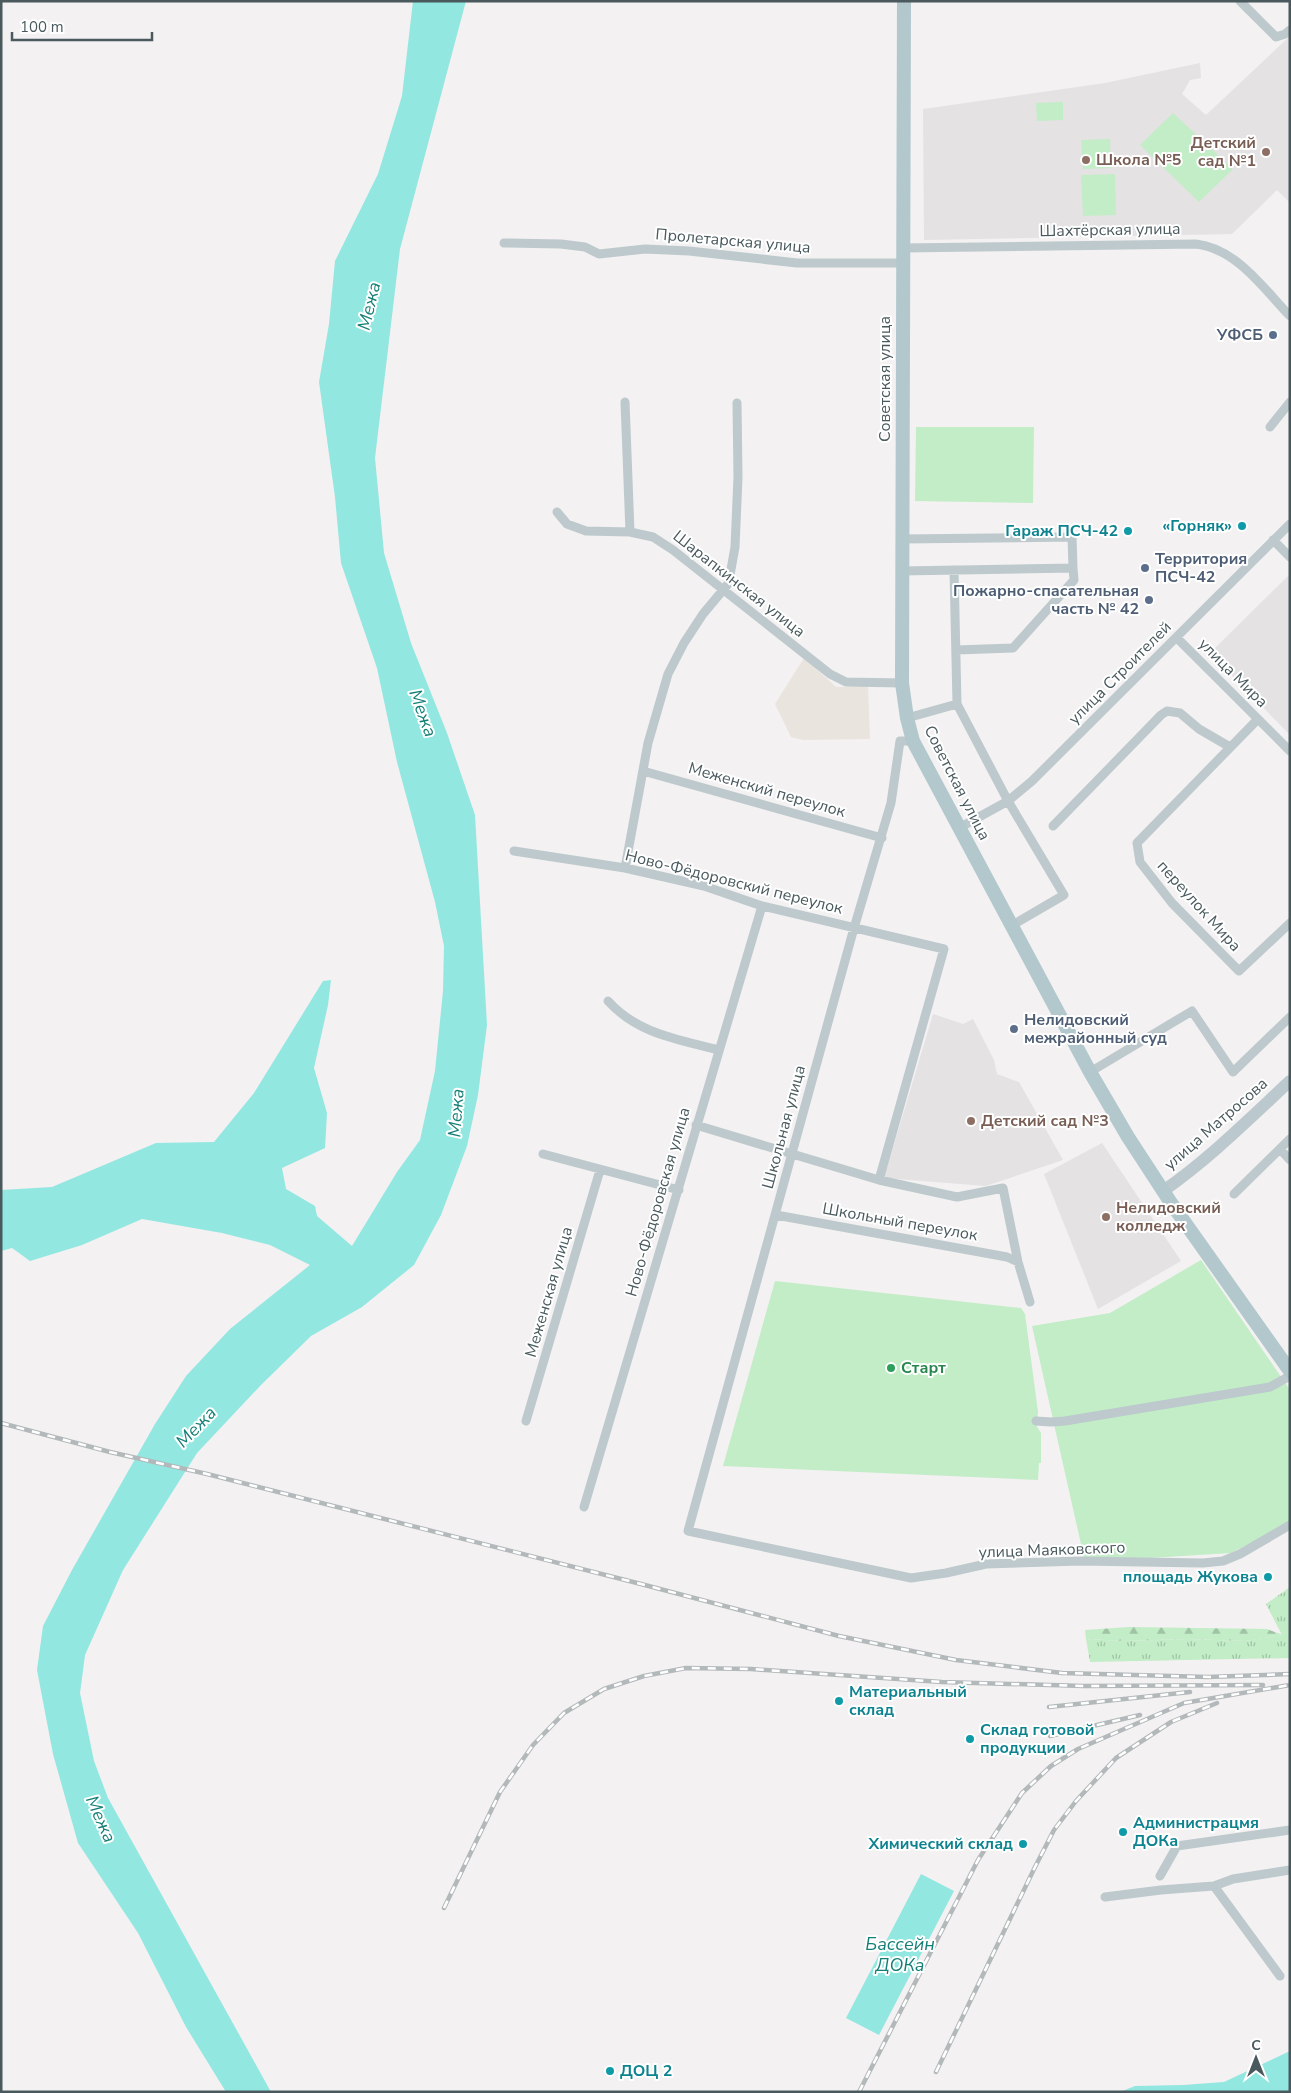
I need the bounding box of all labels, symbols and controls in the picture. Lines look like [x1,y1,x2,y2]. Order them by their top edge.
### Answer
scale bar [12,10,152,42]
text: 100 m [20,17,64,37]
place label: Детский сад №1 [1191,132,1256,172]
marker: Детский сад №1 [1260,146,1272,158]
place label: Школа №5 [1096,149,1181,171]
marker: Школа №5 [1080,154,1092,166]
street label: Шахтёрская улица [1039,218,1181,242]
street label: Пролетарская улица [655,223,811,259]
water label: Межа [352,279,386,333]
street label: Советская улица [874,316,896,442]
place label: УФСБ [1216,324,1263,346]
marker: УФСБ [1267,329,1279,341]
place label: «Горняк» [1162,515,1232,537]
place label: Гараж ПСЧ-42 [1005,520,1118,542]
marker: «Горняк» [1236,520,1248,532]
street label: Шарапкинская улица [668,525,810,643]
marker: Гараж ПСЧ-42 [1122,525,1134,537]
place label: Территория ПСЧ-42 [1155,548,1247,588]
marker: Территория ПСЧ-42 [1139,562,1151,574]
place label: Пожарно-спасательная часть № 42 [953,580,1139,620]
marker: Пожарно-спасательная часть № 42 [1143,594,1155,606]
street label: улица Строителей [1064,617,1176,729]
street label: улица Мира [1193,633,1273,713]
water label: Межа [403,686,443,740]
street label: Советская улица [919,722,995,844]
street label: Меженский переулок [686,757,849,823]
street label: Ново-Фёдоровский переулок [623,844,846,920]
street label: переулок Мира [1152,856,1246,956]
place label: Нелидовский межрайонный суд [1024,1009,1167,1049]
marker: Нелидовский межрайонный суд [1008,1023,1020,1035]
street label: Школьная улица [757,1063,811,1191]
street label: улица Матросова [1159,1073,1273,1175]
water label: Межа [442,1088,470,1138]
street label: Ново-Фёдоровская улица [620,1105,696,1299]
place label: Детский сад №3 [981,1110,1109,1132]
marker: Детский сад №3 [965,1115,977,1127]
place label: Нелидовский колледж [1116,1197,1221,1237]
street label: Школьный переулок [821,1198,980,1247]
marker: Нелидовский колледж [1100,1211,1112,1223]
street label: Меженская улица [520,1224,578,1360]
place label: Старт [901,1357,946,1379]
marker: Старт [885,1362,897,1374]
water label: Межа [170,1401,222,1453]
street label: улица Маяковского [978,1536,1126,1564]
place label: площадь Жукова [1123,1566,1258,1588]
marker: площадь Жукова [1262,1571,1274,1583]
place label: Материальный склад [849,1681,967,1721]
marker: Материальный склад [833,1695,845,1707]
place label: Склад готовой продукции [980,1719,1094,1759]
marker: Склад готовой продукции [964,1733,976,1745]
water label: Межа [80,1792,122,1846]
place label: Администрацмя ДОКа [1133,1812,1259,1852]
marker: Администрацмя ДОКа [1117,1826,1129,1838]
place label: Химический склад [867,1833,1013,1855]
marker: Химический склад [1017,1838,1029,1850]
water label: Бассейн ДОКа [865,1932,935,1977]
north arrow [1231,2033,1281,2083]
text: С [1251,2036,1261,2055]
place label: ДОЦ 2 [620,2060,672,2082]
marker: ДОЦ 2 [604,2065,616,2077]

